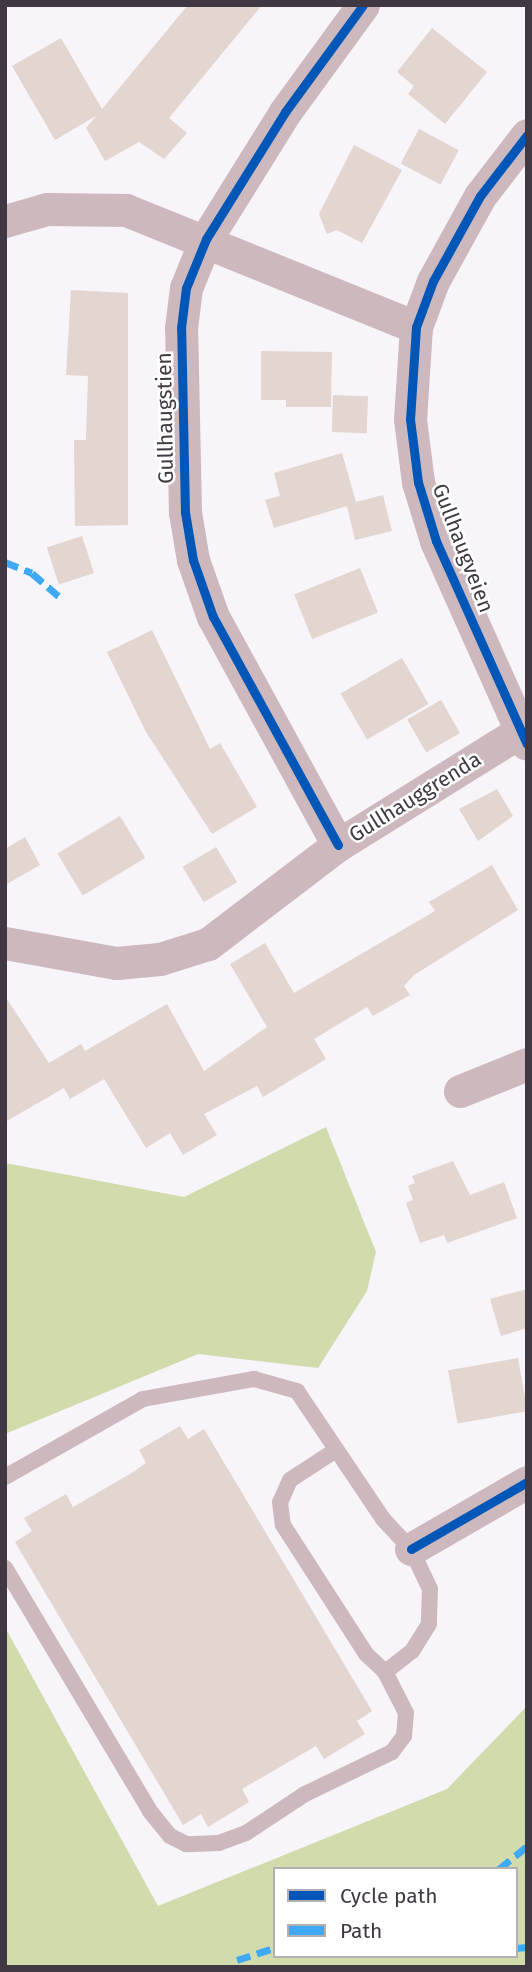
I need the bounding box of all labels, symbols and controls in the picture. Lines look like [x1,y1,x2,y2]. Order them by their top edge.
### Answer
street label: Gullhaugstien [151,352,179,484]
street label: Gullhaugveien [427,480,499,616]
street label: Gullhauggrenda [344,746,486,848]
legend [273,1867,518,1958]
text: Cycle path [340,1883,438,1909]
text: Path [340,1918,382,1944]

